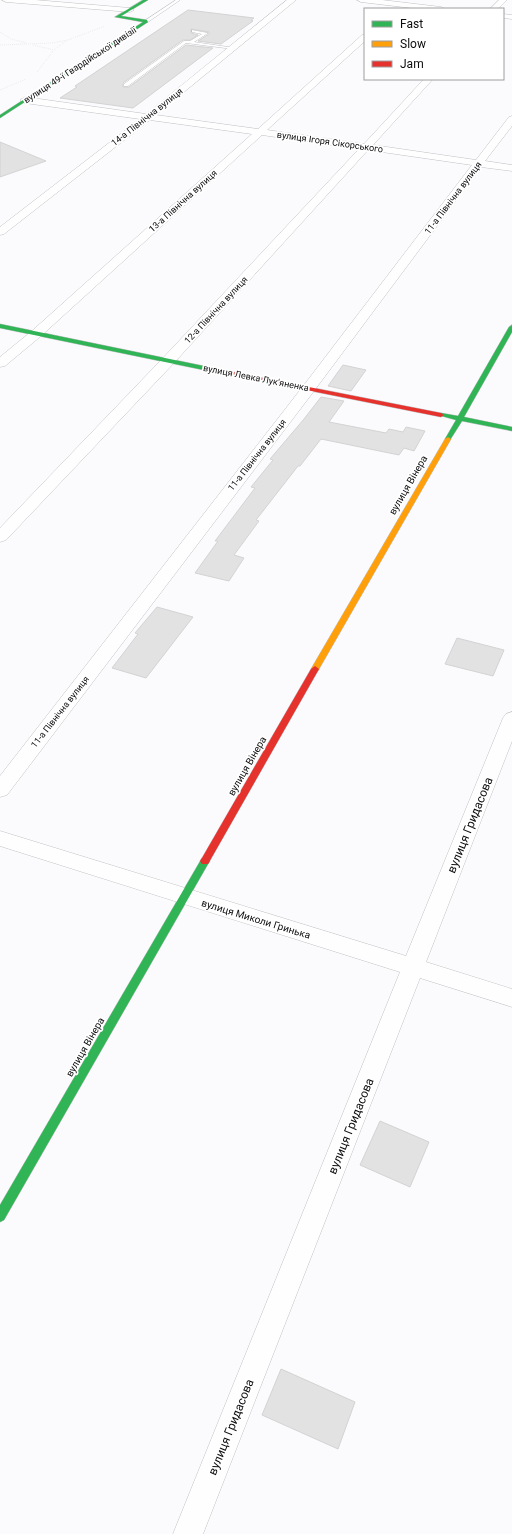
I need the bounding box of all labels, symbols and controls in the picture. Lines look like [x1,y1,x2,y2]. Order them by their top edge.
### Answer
legend [364,8,504,80]
text: Fast [400,17,423,31]
street label: вулиця 49-ї Гвардійської дивізії [22,24,139,105]
text: Slow [400,37,426,51]
text: Jam [400,57,424,71]
street label: 14-а Північна вулиця [109,86,185,148]
street label: вулиця Ігоря Сікорського [276,130,384,154]
street label: 11-а Північна вулиця [423,160,484,236]
street label: 13-а Північна вулиця [147,168,219,234]
street label: 12-а Північна вулиця [182,274,250,346]
street label: вулиця Левка Лук'яненка [202,363,310,393]
street label: 11-а Північна вулиця [226,417,288,493]
street label: вулиця Вінера [387,453,429,517]
street label: 11-а Північна вулиця [29,674,91,750]
street label: вулиця Вінера [226,734,268,798]
street label: вулиця Гридасова [444,775,496,875]
street label: вулиця Миколи Гринька [200,897,312,941]
street label: вулиця Вінера [64,1015,106,1079]
street label: вулиця Гридасова [325,1076,377,1176]
street label: вулиця Гридасова [205,1377,257,1477]

